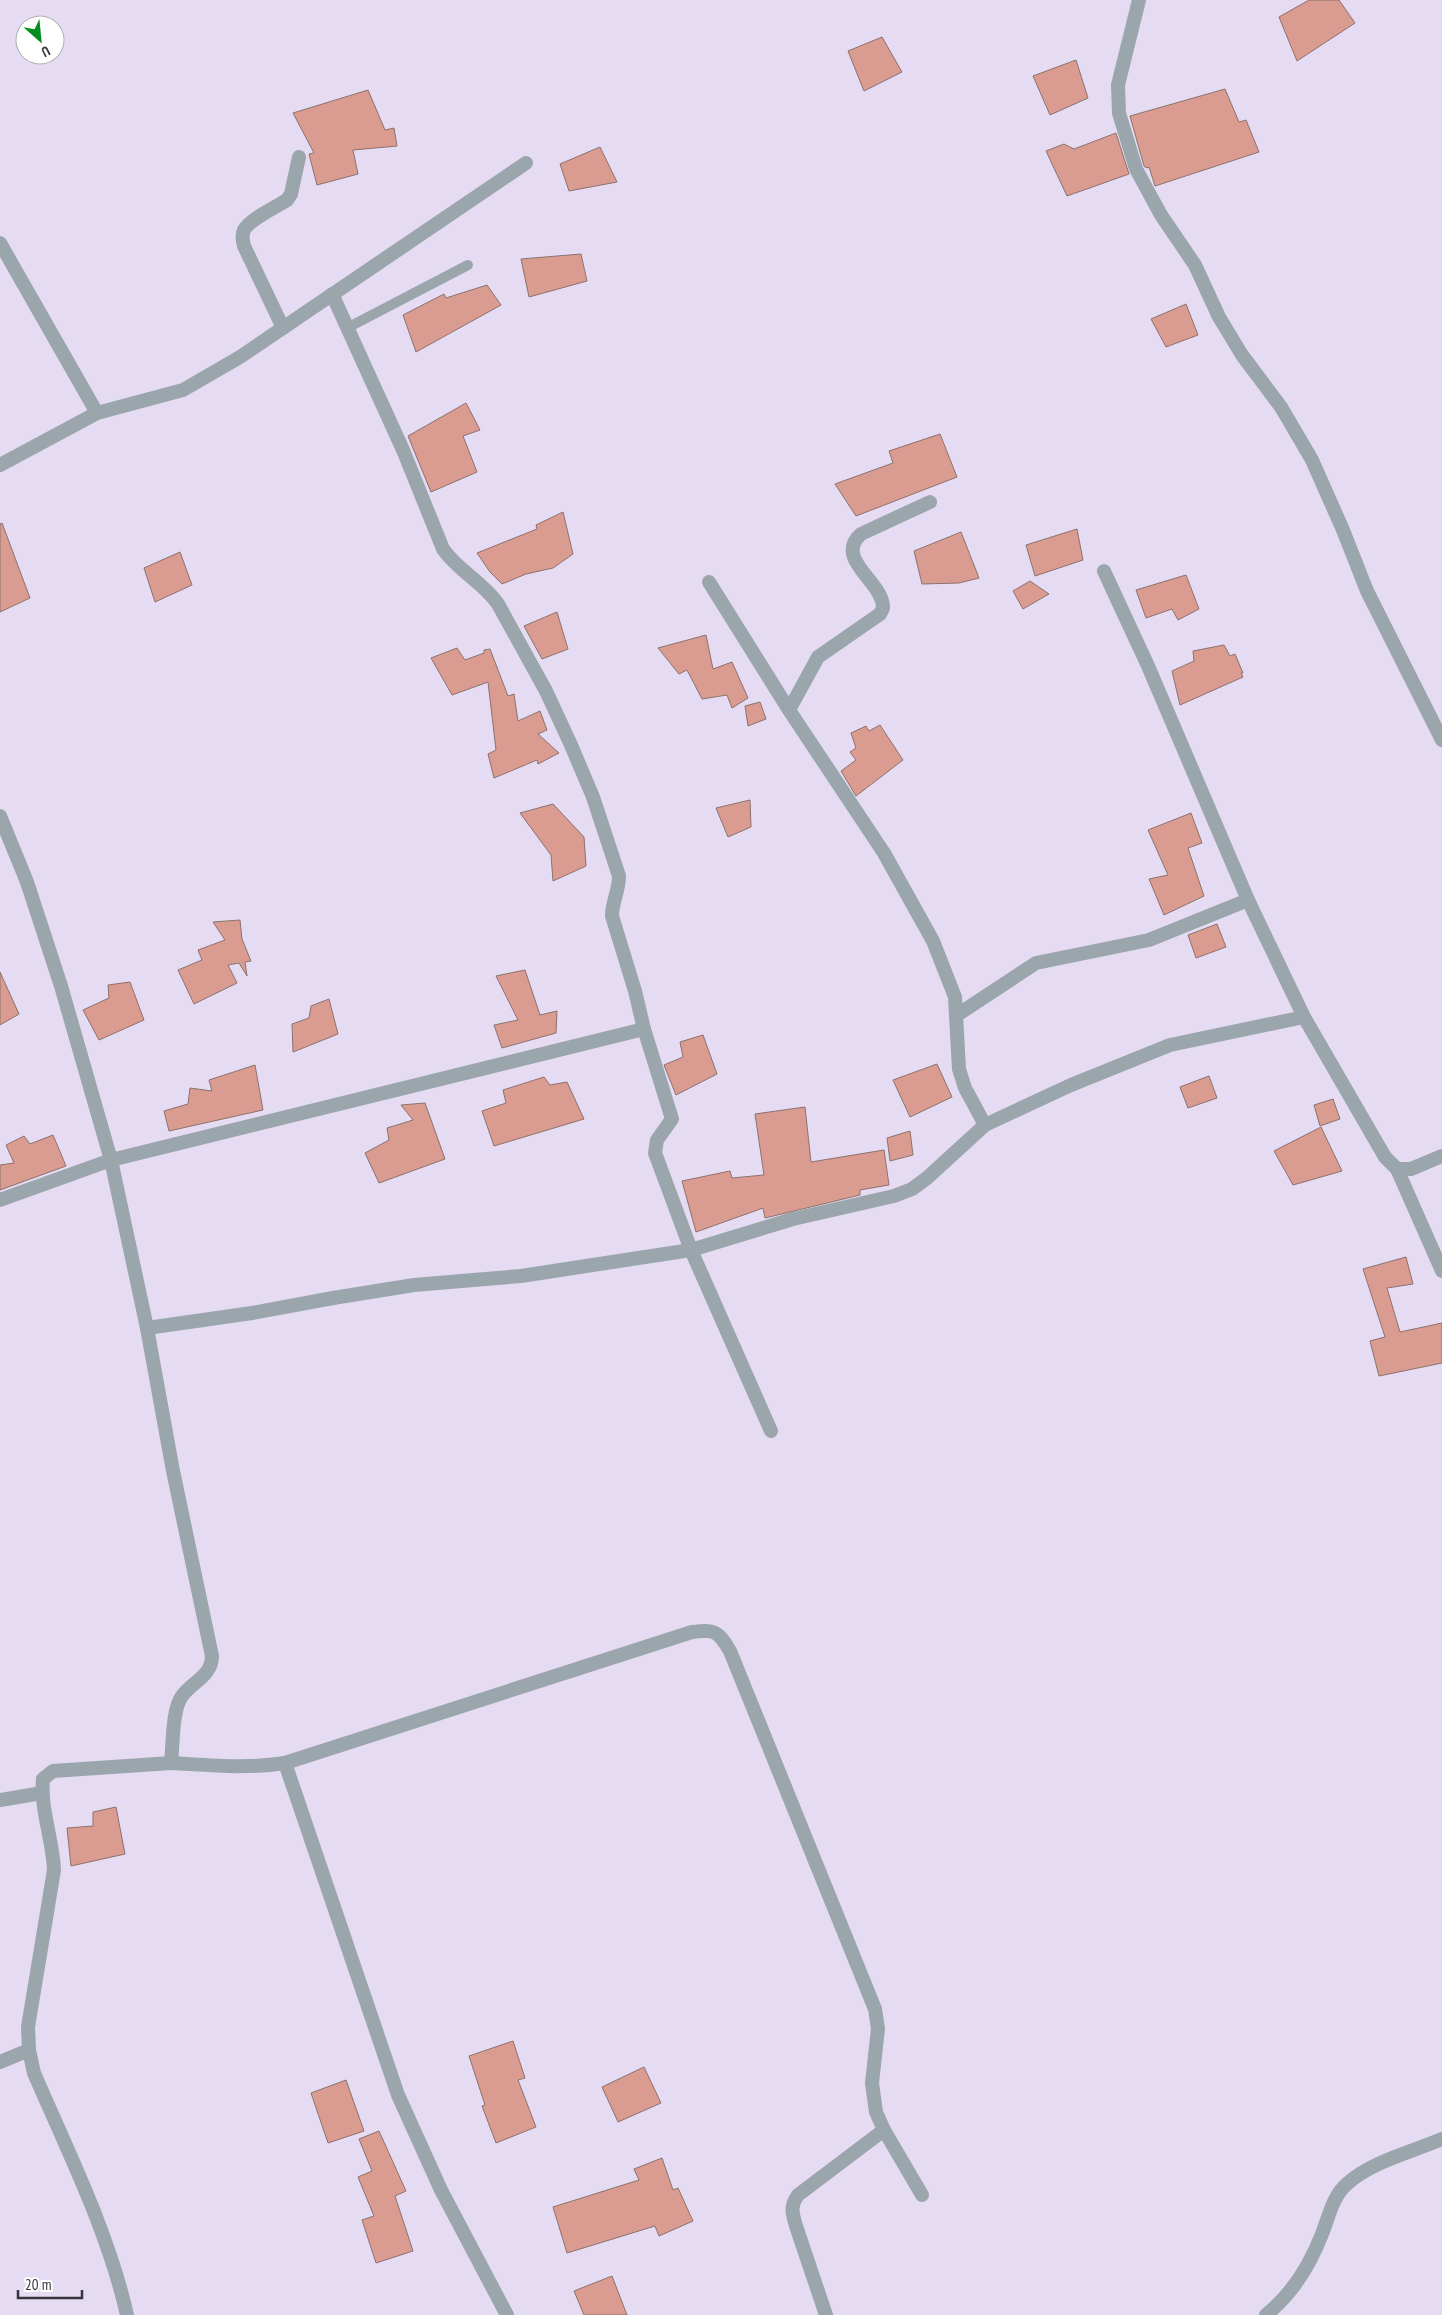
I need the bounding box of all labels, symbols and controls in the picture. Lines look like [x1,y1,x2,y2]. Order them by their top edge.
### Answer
north arrow [15,15,65,65]
text: U [39,42,53,61]
scale bar [18,2268,81,2300]
text: 20 m [25,2275,51,2294]

